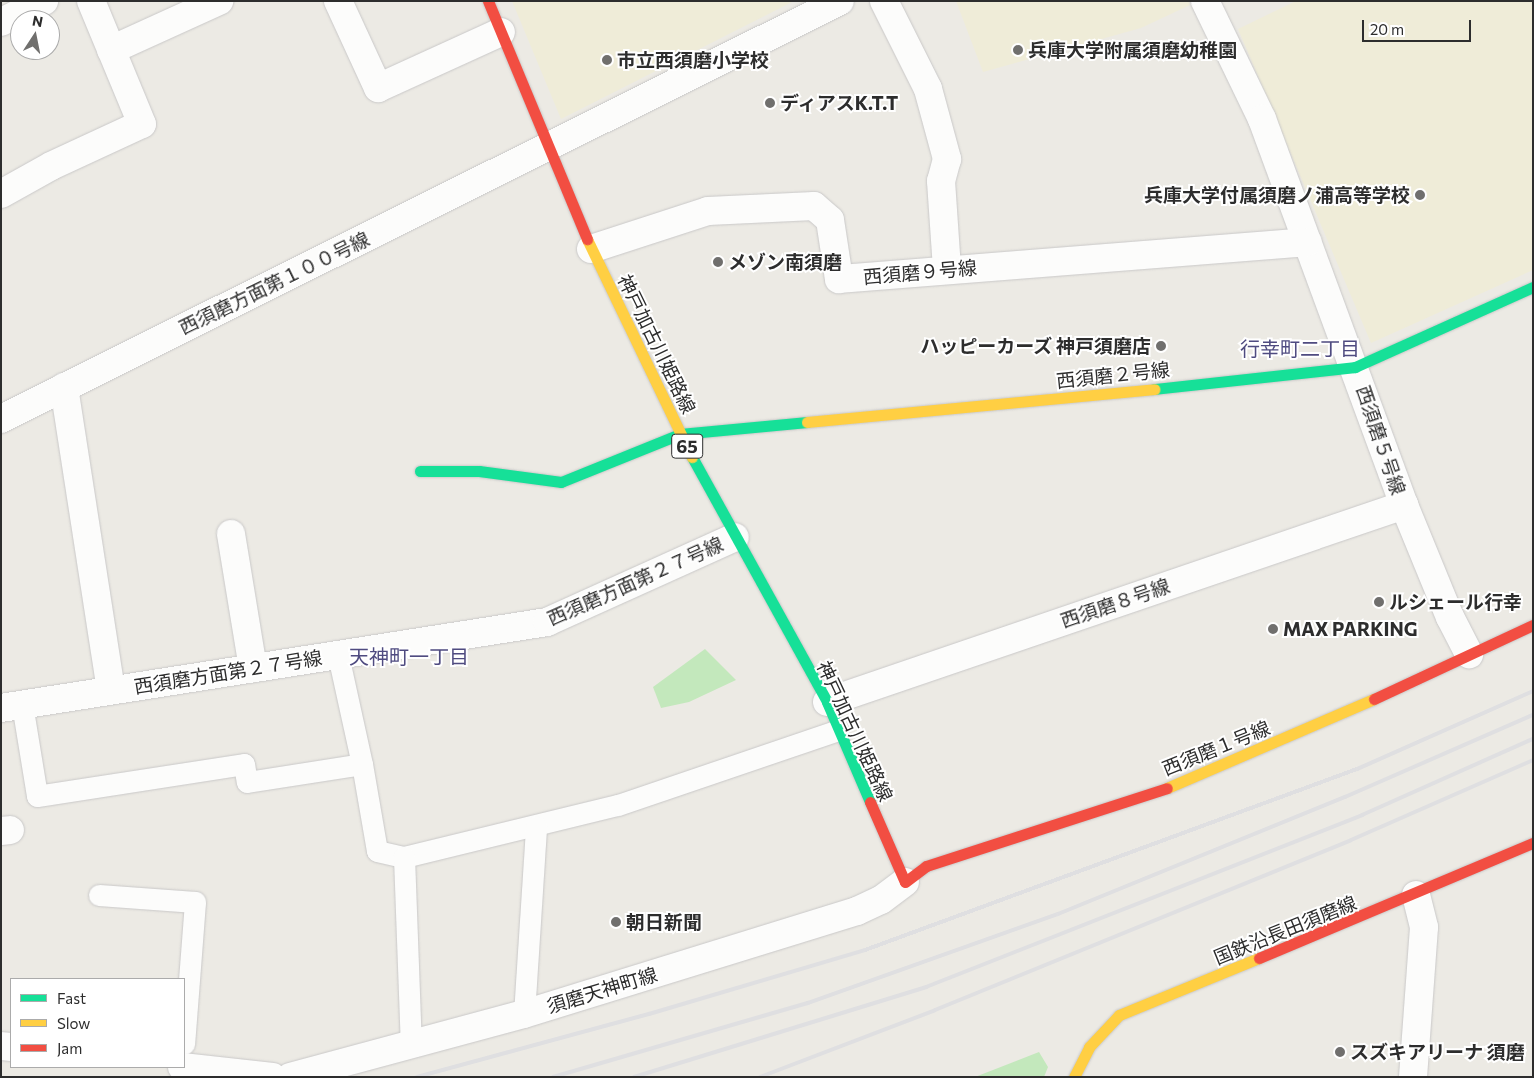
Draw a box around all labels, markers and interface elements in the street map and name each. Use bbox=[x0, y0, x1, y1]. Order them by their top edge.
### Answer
north arrow bbox=[10, 10, 60, 60]
scale bar bbox=[1364, 10, 1473, 42]
text: N bbox=[31, 11, 45, 30]
text: 20 m bbox=[1370, 20, 1404, 38]
place label: 兵庫大学附属須磨幼稚園 bbox=[1028, 39, 1237, 61]
marker: 兵庫大学附属須磨幼稚園 bbox=[1012, 44, 1024, 56]
place label: 市立西須磨小学校 bbox=[617, 49, 769, 71]
marker: 市立西須磨小学校 bbox=[601, 54, 613, 66]
place label: ディアスK.T.T bbox=[780, 92, 900, 114]
marker: ディアスK.T.T bbox=[764, 97, 776, 109]
place label: 兵庫大学付属須磨ノ浦高等学校 bbox=[1144, 184, 1410, 206]
marker: 兵庫大学付属須磨ノ浦高等学校 bbox=[1414, 189, 1426, 201]
street label: 西須磨方面第１００号線 bbox=[175, 227, 373, 339]
place label: メゾン南須磨 bbox=[728, 251, 842, 273]
marker: メゾン南須磨 bbox=[712, 256, 724, 268]
street label: 西須磨９号線 bbox=[862, 256, 978, 288]
street label: 神戸加古川姫路線 bbox=[613, 271, 701, 417]
place label: ハッピーカーズ 神戸須磨店 bbox=[919, 335, 1151, 357]
district label: 行幸町二丁目 bbox=[1240, 336, 1360, 360]
marker: ハッピーカーズ 神戸須磨店 bbox=[1155, 340, 1167, 352]
street label: 西須磨２号線 bbox=[1055, 358, 1171, 392]
street label: 西須磨５号線 bbox=[1352, 382, 1410, 498]
road number: 65 bbox=[671, 431, 703, 462]
street label: 西須磨方面第２７号線 bbox=[544, 532, 726, 630]
street label: 西須磨８号線 bbox=[1057, 574, 1173, 632]
place label: ルシェール行幸 bbox=[1389, 591, 1522, 613]
marker: ルシェール行幸 bbox=[1373, 596, 1385, 608]
place label: MAX PARKING bbox=[1283, 618, 1417, 640]
marker: MAX PARKING bbox=[1267, 623, 1279, 635]
district label: 天神町一丁目 bbox=[349, 644, 469, 668]
street label: 西須磨方面第２７号線 bbox=[132, 646, 324, 698]
street label: 神戸加古川姫路線 bbox=[813, 657, 897, 805]
street label: 西須磨１号線 bbox=[1159, 716, 1273, 780]
street label: 国鉄沿長田須磨線 bbox=[1210, 891, 1360, 969]
place label: 朝日新聞 bbox=[626, 911, 702, 933]
marker: 朝日新聞 bbox=[610, 916, 622, 928]
street label: 須磨天神町線 bbox=[544, 962, 660, 1018]
legend bbox=[10, 978, 185, 1068]
text: Fast bbox=[57, 989, 86, 1007]
text: Slow bbox=[57, 1014, 90, 1032]
text: Jam bbox=[57, 1039, 82, 1057]
place label: スズキアリーナ 須磨 bbox=[1350, 1041, 1525, 1063]
marker: スズキアリーナ 須磨 bbox=[1334, 1046, 1346, 1058]

